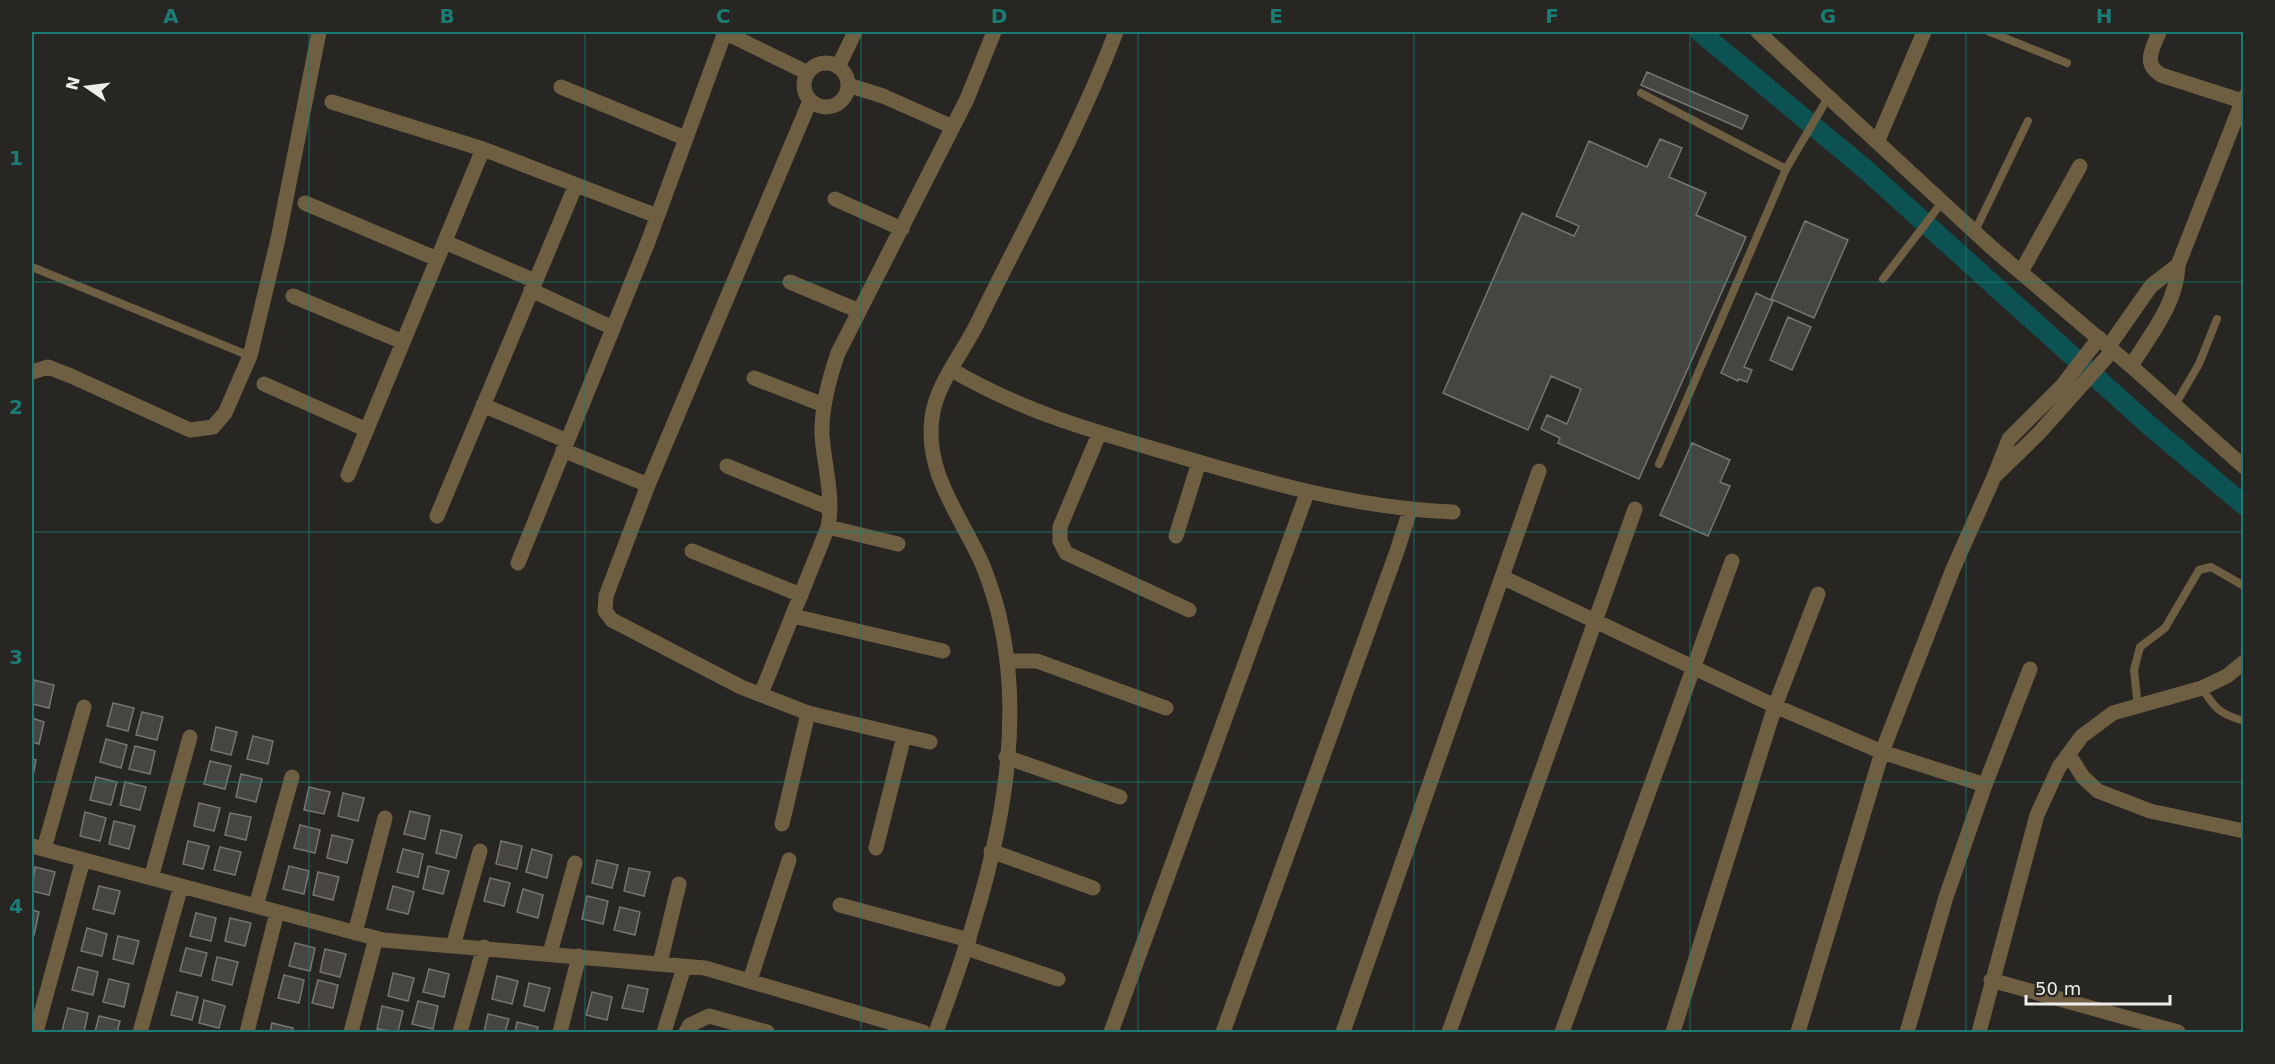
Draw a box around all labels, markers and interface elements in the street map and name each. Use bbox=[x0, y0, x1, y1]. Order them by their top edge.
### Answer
text: A bbox=[163, 4, 179, 28]
text: B bbox=[439, 4, 455, 28]
text: C bbox=[716, 4, 730, 28]
text: D bbox=[991, 4, 1007, 28]
text: E bbox=[1269, 4, 1283, 28]
text: F bbox=[1545, 4, 1559, 28]
text: G bbox=[1820, 4, 1836, 28]
text: H bbox=[2096, 4, 2112, 28]
north arrow bbox=[57, 57, 117, 117]
text: N bbox=[62, 75, 84, 92]
text: 1 bbox=[9, 146, 23, 170]
text: 2 bbox=[9, 395, 23, 419]
text: 3 bbox=[9, 645, 23, 669]
text: 4 bbox=[9, 894, 23, 918]
scale bar bbox=[2026, 968, 2170, 1006]
text: 50 m bbox=[2035, 978, 2081, 999]

